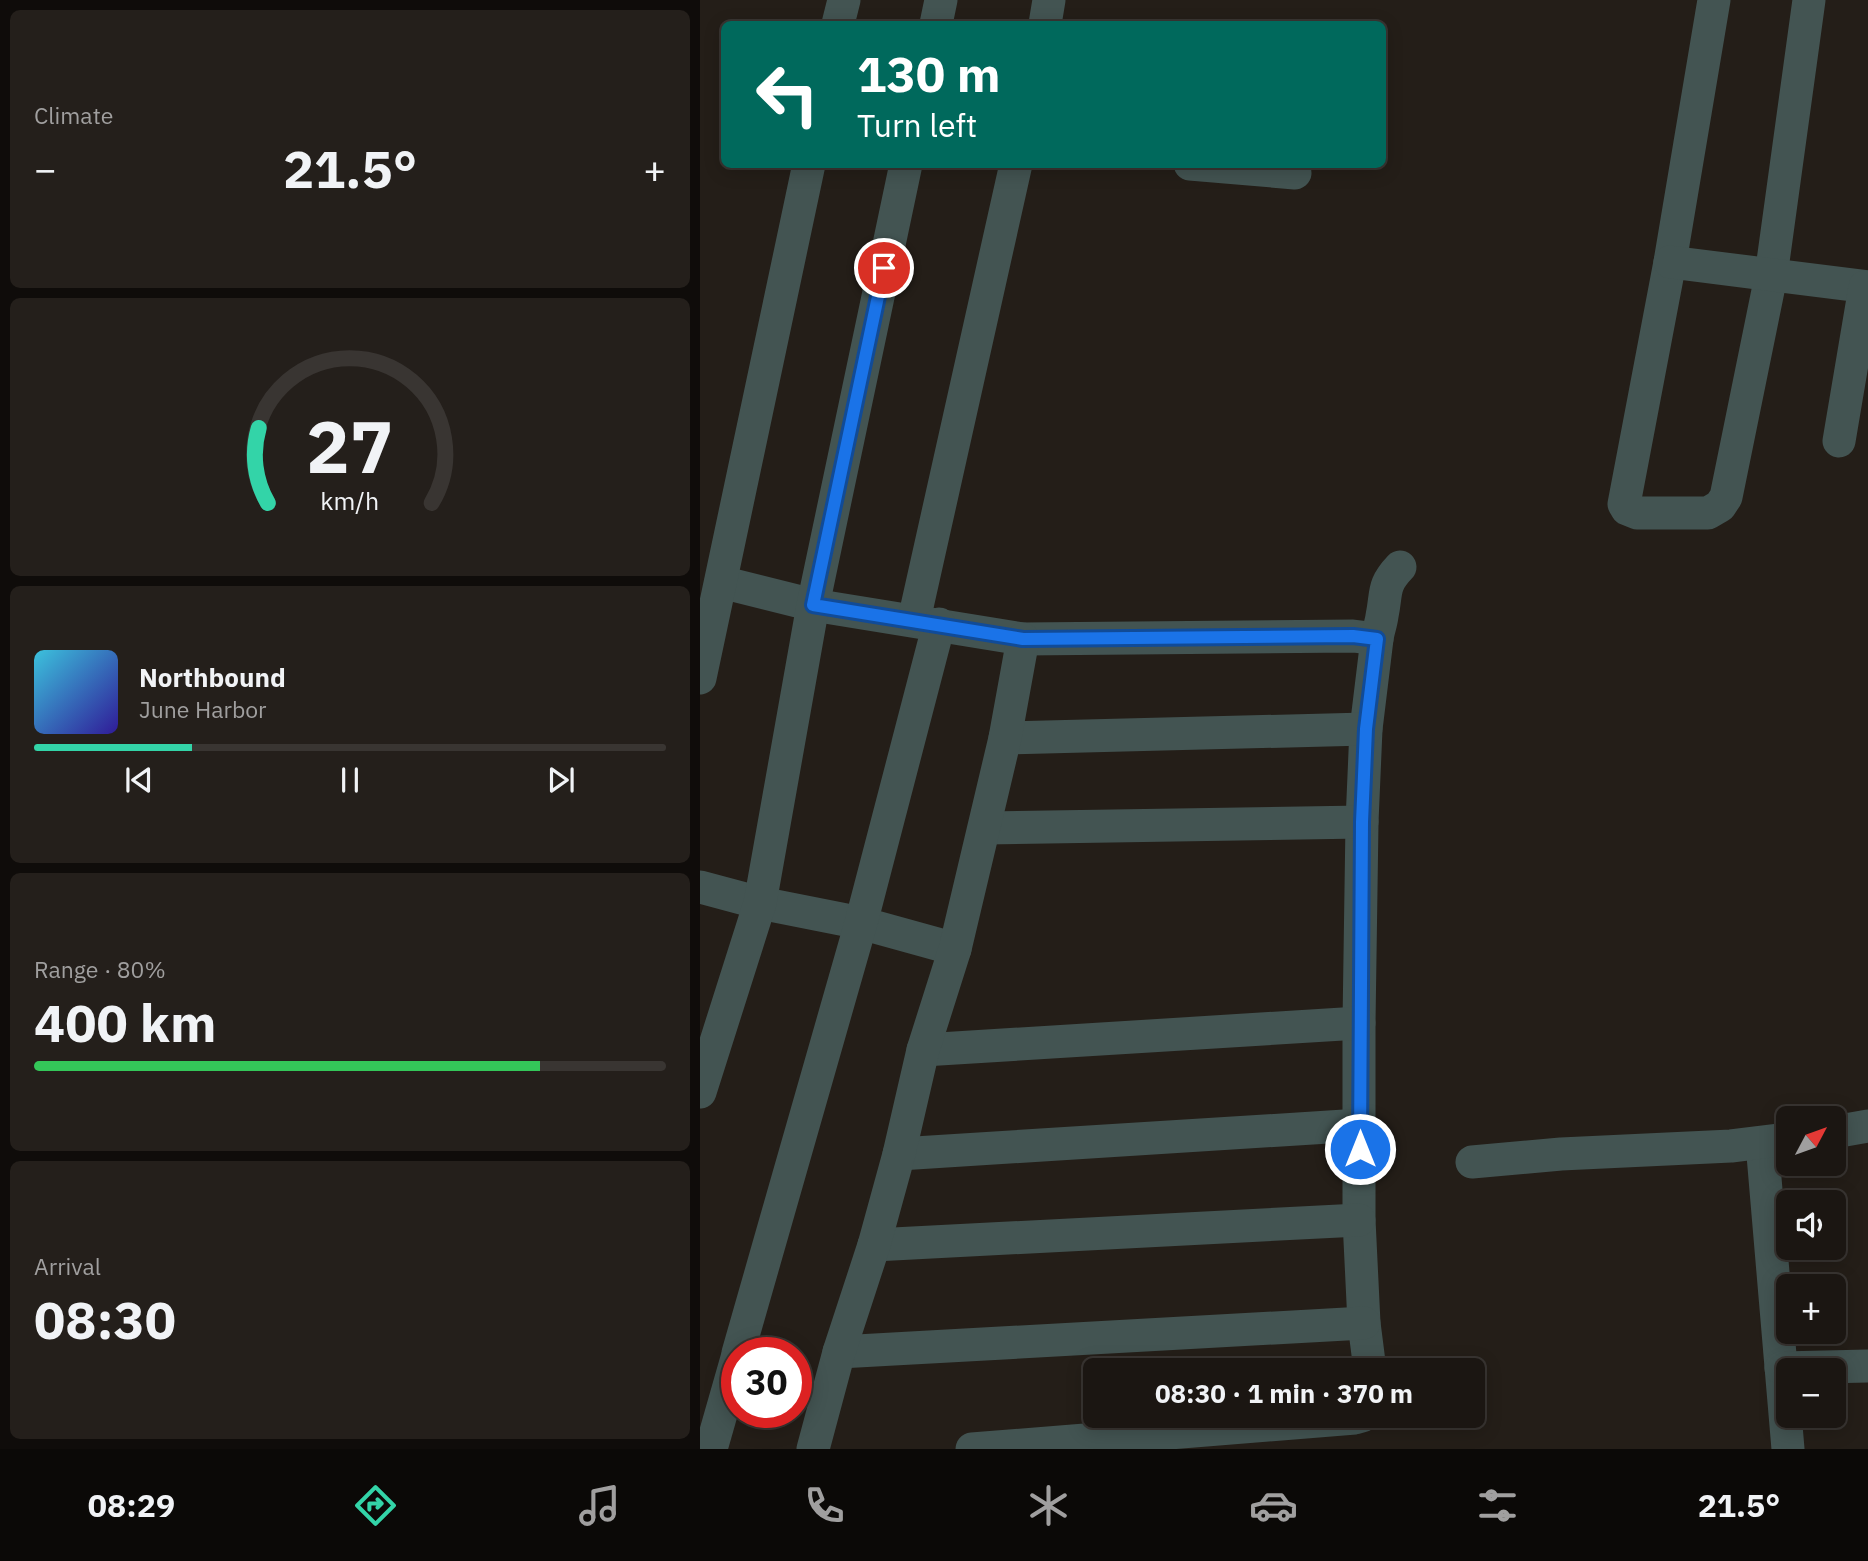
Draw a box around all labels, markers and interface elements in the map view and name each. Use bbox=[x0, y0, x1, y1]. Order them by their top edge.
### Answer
text: 130 m bbox=[857, 42, 1001, 105]
icon: left bbox=[742, 49, 833, 140]
text: Climate bbox=[34, 100, 113, 130]
text: Turn left bbox=[857, 104, 977, 146]
text: 21.5° bbox=[283, 135, 417, 202]
text: − bbox=[34, 144, 57, 193]
text: + bbox=[643, 144, 666, 193]
pin bbox=[854, 238, 914, 298]
icon: arrive bbox=[865, 249, 903, 287]
text: 27 bbox=[306, 398, 394, 493]
text: km/h bbox=[321, 483, 379, 516]
text: Northbound bbox=[139, 660, 286, 694]
text: June Harbor bbox=[139, 694, 267, 724]
icon: previous bbox=[120, 761, 158, 799]
icon: pause bbox=[331, 761, 369, 799]
icon: next bbox=[542, 761, 580, 799]
text: Range · 80% bbox=[34, 954, 166, 984]
text: 400 km bbox=[34, 989, 216, 1056]
north arrow bbox=[1776, 1106, 1846, 1176]
map controls bbox=[1776, 1106, 1846, 1428]
position arrow bbox=[1323, 1112, 1397, 1186]
button: sound bbox=[1776, 1190, 1846, 1260]
text: Arrival bbox=[34, 1251, 101, 1281]
button: + bbox=[1776, 1274, 1846, 1344]
text: 08:30 bbox=[34, 1286, 176, 1353]
speed limit sign: 30 bbox=[721, 1337, 812, 1428]
button: − bbox=[1776, 1358, 1846, 1428]
text: 08:30 · 1 min · 370 m bbox=[1155, 1376, 1413, 1410]
icon: directions bbox=[351, 1481, 400, 1530]
icon: music bbox=[575, 1481, 624, 1530]
icon: phone bbox=[800, 1481, 849, 1530]
icon: climate bbox=[1024, 1481, 1073, 1530]
icon: car bbox=[1249, 1481, 1298, 1530]
icon: filters bbox=[1473, 1481, 1522, 1530]
text: 08:29 bbox=[88, 1484, 175, 1526]
text: 21.5° bbox=[1698, 1484, 1780, 1526]

